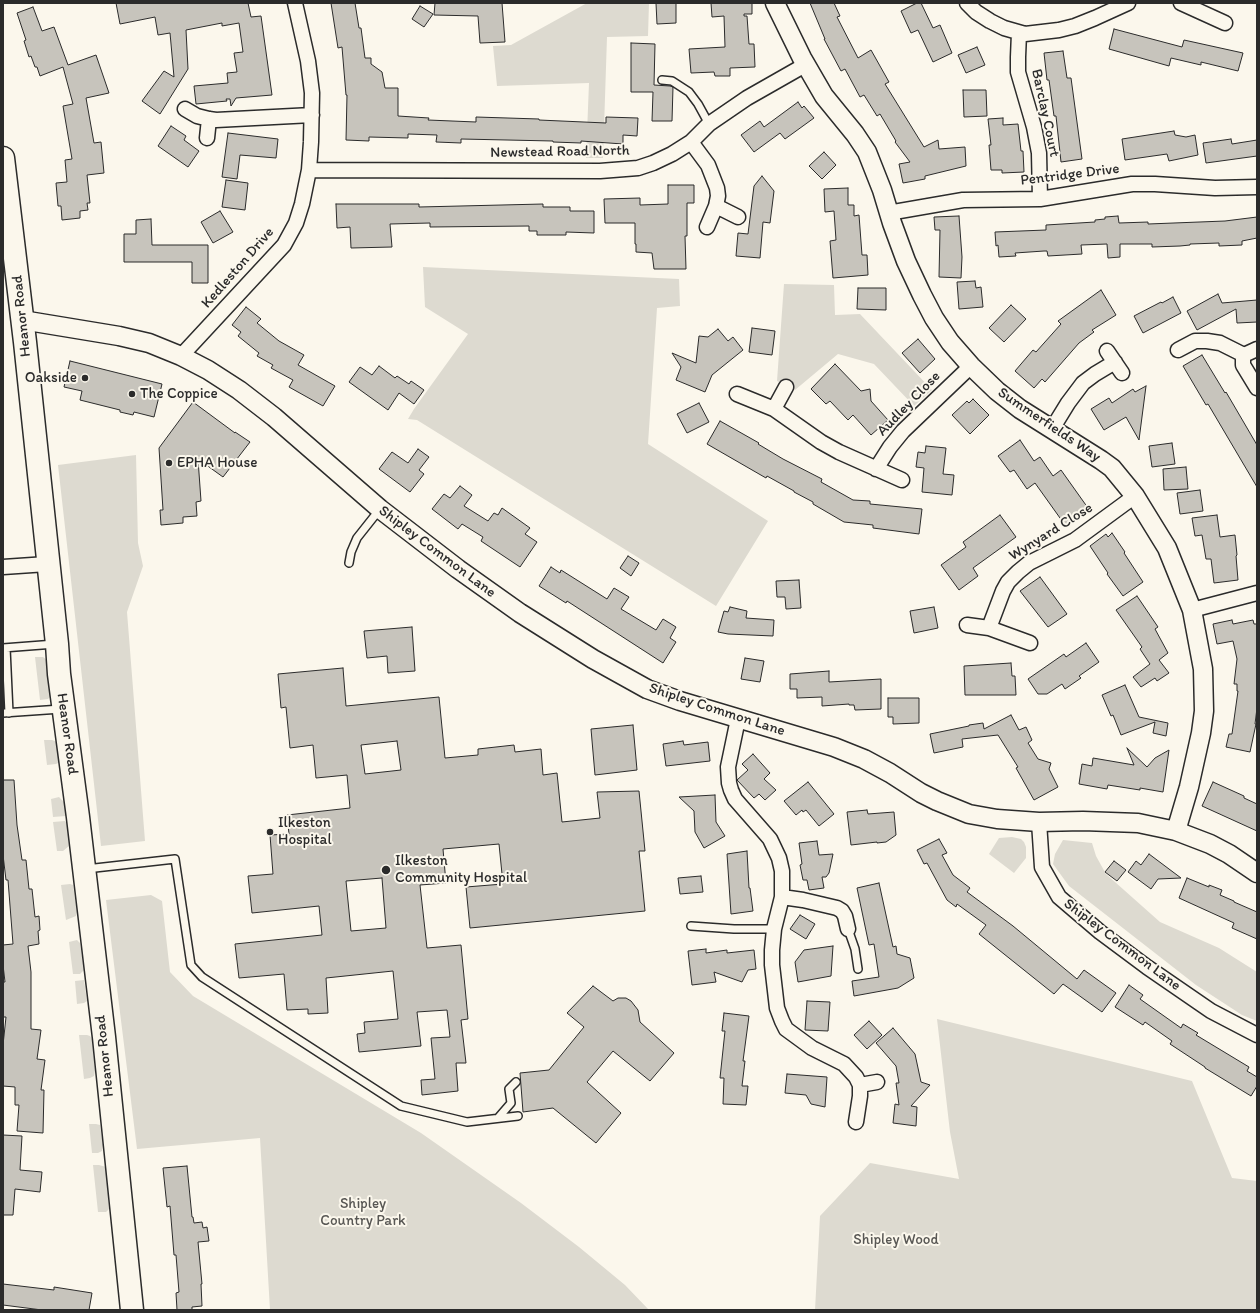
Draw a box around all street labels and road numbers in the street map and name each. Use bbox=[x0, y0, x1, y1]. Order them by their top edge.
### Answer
street label: Barclay Court bbox=[1027, 67, 1063, 159]
street label: Newstead Road North bbox=[490, 142, 630, 162]
street label: Pentridge Drive bbox=[1020, 160, 1120, 190]
street label: Kedleston Drive bbox=[198, 224, 278, 312]
street label: Heanor Road bbox=[9, 274, 35, 358]
street label: Audley Close bbox=[874, 368, 944, 440]
street label: Summerfields Way bbox=[994, 384, 1104, 466]
street label: Wynyard Close bbox=[1006, 499, 1096, 565]
street label: Shipley Common Lane bbox=[375, 502, 499, 602]
street label: Shipley Common Lane bbox=[647, 679, 787, 741]
street label: Heanor Road bbox=[52, 692, 82, 776]
street label: Shipley Common Lane bbox=[1060, 895, 1184, 995]
street label: Heanor Road bbox=[92, 1014, 118, 1098]

